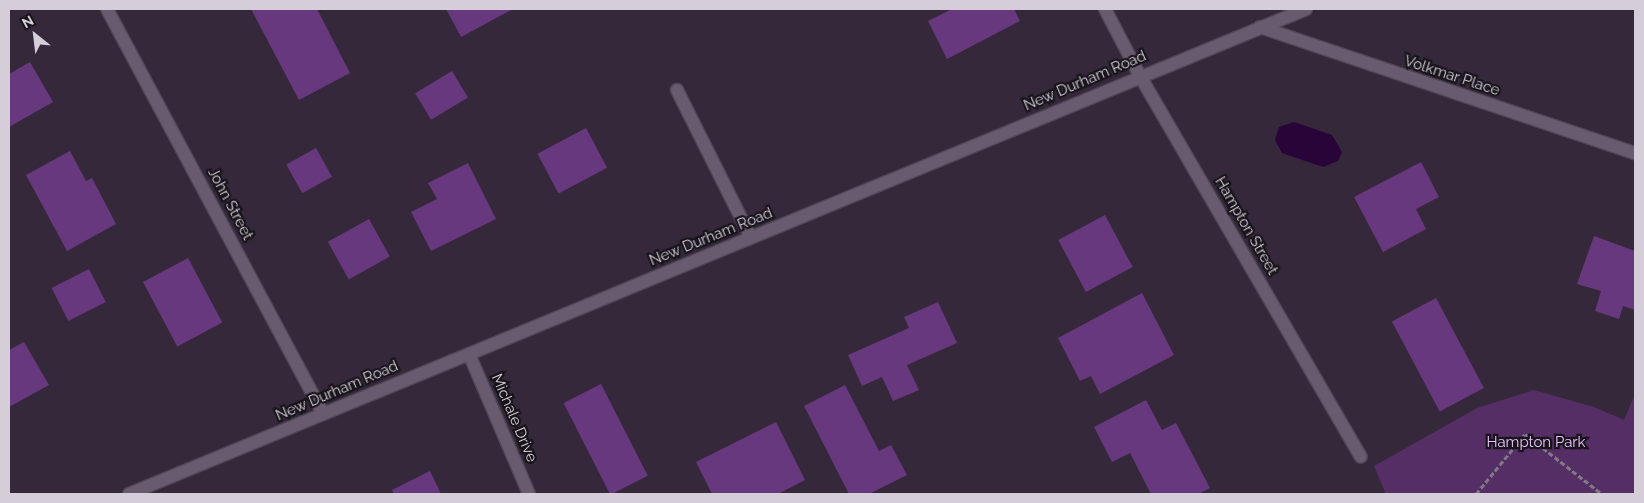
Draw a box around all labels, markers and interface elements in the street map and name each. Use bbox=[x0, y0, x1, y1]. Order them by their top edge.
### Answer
north arrow bbox=[10, 10, 60, 60]
text: N bbox=[19, 12, 36, 31]
street label: New Durham Road bbox=[1021, 47, 1149, 115]
street label: Volkmar Place bbox=[1402, 52, 1502, 100]
street label: John Street bbox=[204, 165, 256, 243]
street label: Hampton Street bbox=[1211, 174, 1281, 278]
street label: New Durham Road bbox=[647, 204, 775, 270]
street label: New Durham Road bbox=[273, 357, 401, 425]
street label: Michale Drive bbox=[487, 371, 541, 465]
park label: Hampton Park bbox=[1486, 434, 1586, 452]

